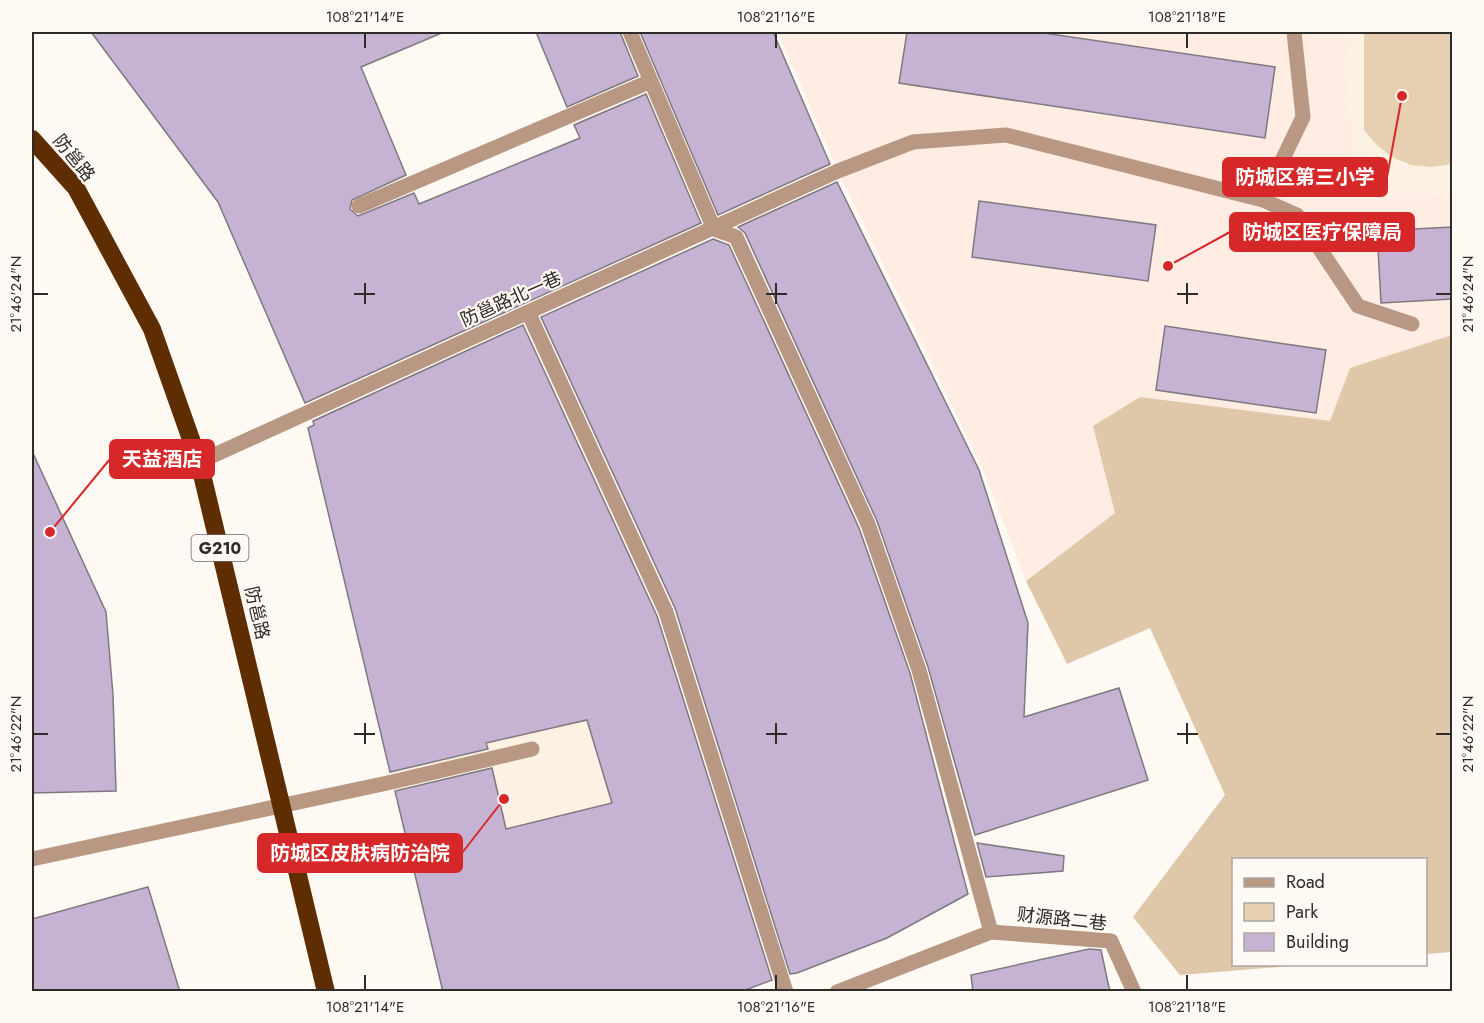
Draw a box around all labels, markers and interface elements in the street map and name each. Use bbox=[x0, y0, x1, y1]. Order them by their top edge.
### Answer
text: 108°21'14"E bbox=[326, 6, 404, 28]
text: 108°21'16"E bbox=[737, 6, 815, 28]
text: 108°21'18"E bbox=[1148, 6, 1226, 28]
street label: 防邕路 bbox=[47, 129, 101, 187]
callout: 防城区第三小学 bbox=[1223, 158, 1387, 196]
text: 防城区第三小学 bbox=[1235, 163, 1375, 192]
callout: 防城区医疗保障局 bbox=[1230, 213, 1414, 251]
text: 防城区医疗保障局 bbox=[1242, 218, 1402, 247]
text: 21°46'24"N bbox=[5, 256, 27, 333]
text: 21°46'24"N bbox=[1457, 256, 1479, 333]
street label: 防邕路北一巷 bbox=[456, 265, 566, 333]
callout: 天益酒店 bbox=[110, 440, 214, 478]
text: 天益酒店 bbox=[122, 445, 202, 474]
road number: G210 bbox=[192, 535, 248, 561]
street label: 防邕路 bbox=[238, 584, 276, 642]
text: 21°46'22"N bbox=[5, 696, 27, 772]
text: 21°46'22"N bbox=[1457, 696, 1479, 772]
callout: 防城区皮肤病防治院 bbox=[258, 834, 462, 872]
text: 防城区皮肤病防治院 bbox=[270, 839, 450, 868]
legend bbox=[1232, 858, 1427, 966]
text: Road bbox=[1286, 869, 1325, 895]
text: Park bbox=[1286, 899, 1318, 925]
street label: 财源路二巷 bbox=[1016, 901, 1108, 937]
text: Building bbox=[1286, 929, 1349, 955]
text: 108°21'14"E bbox=[326, 996, 404, 1018]
text: 108°21'16"E bbox=[737, 996, 815, 1018]
text: 108°21'18"E bbox=[1148, 996, 1226, 1018]

